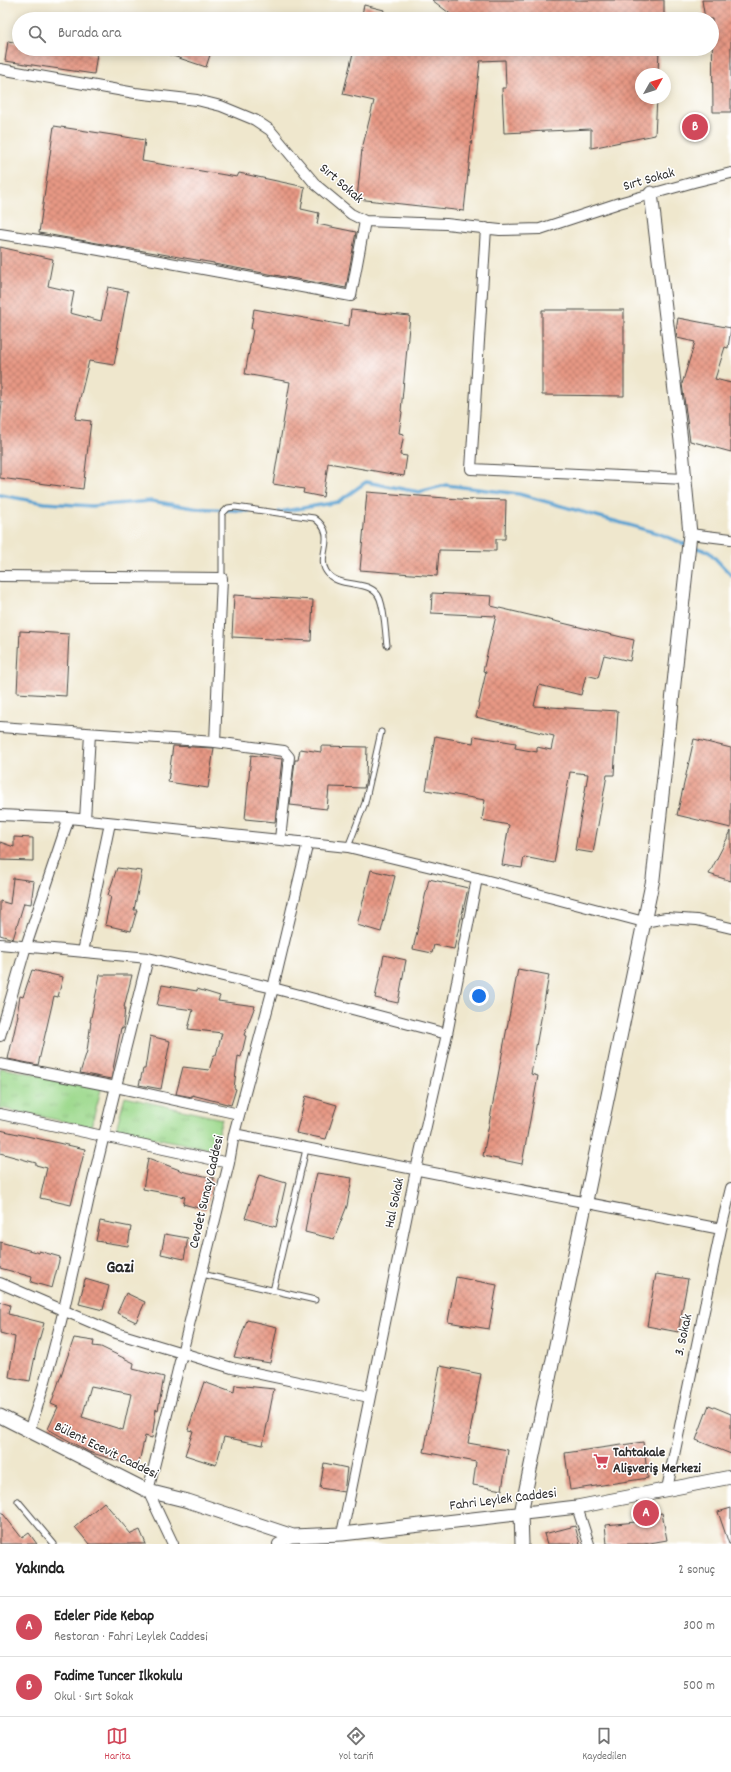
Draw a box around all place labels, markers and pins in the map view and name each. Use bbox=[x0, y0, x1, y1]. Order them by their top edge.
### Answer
pin: B bbox=[682, 112, 708, 142]
place label: Tahtakale Alişveriş Merkezi bbox=[613, 1443, 701, 1479]
supermarket icon: Tahtakale Alişveriş Merkezi bbox=[592, 1452, 610, 1470]
pin: A bbox=[633, 1498, 659, 1528]

